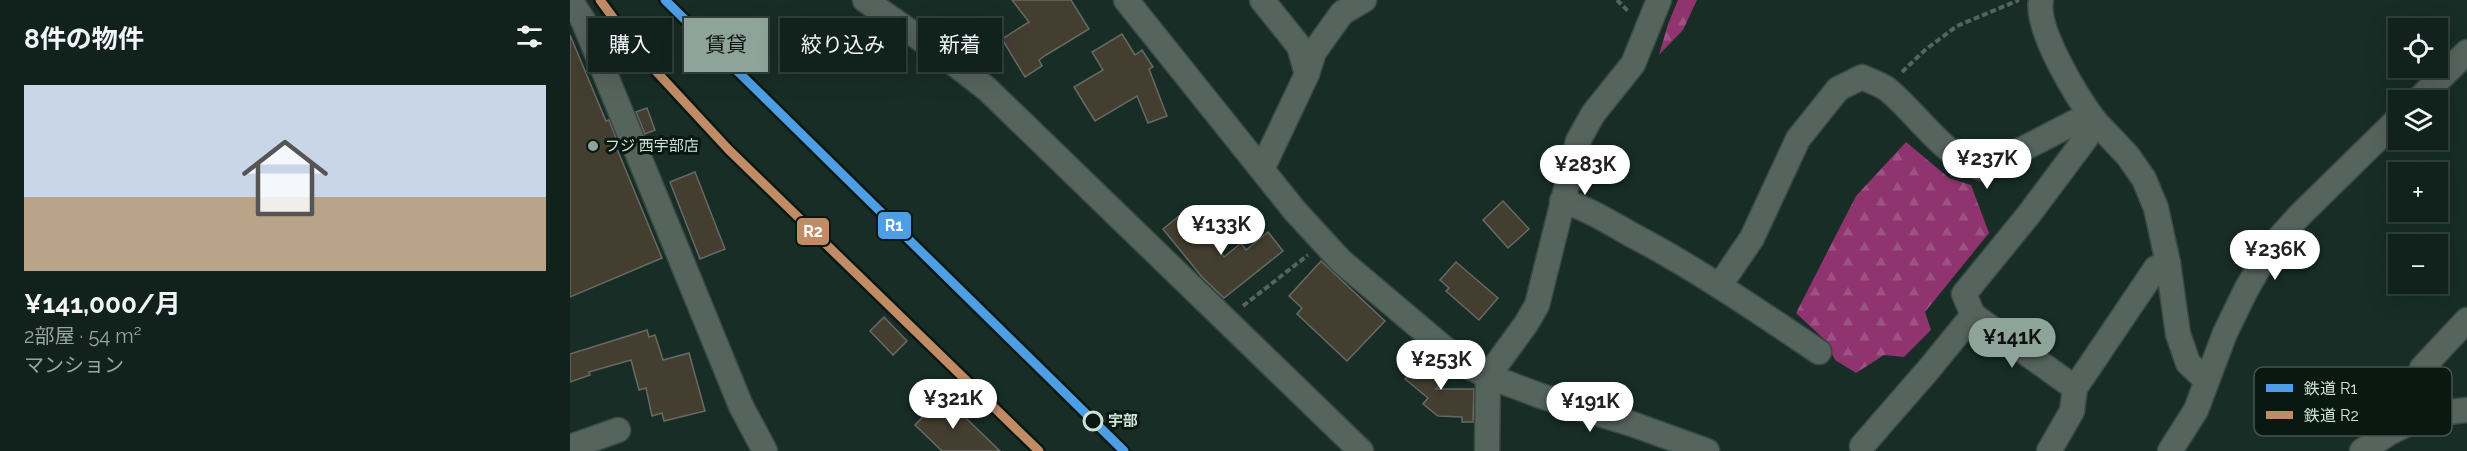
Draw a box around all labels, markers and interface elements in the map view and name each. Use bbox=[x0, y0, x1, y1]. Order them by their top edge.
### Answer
chip: 購入 bbox=[588, 18, 672, 72]
chip: 賃貸 bbox=[684, 18, 768, 72]
chip: 絞り込み bbox=[780, 18, 906, 72]
chip: 新着 bbox=[918, 18, 1002, 72]
map controls bbox=[2388, 18, 2448, 294]
button: locate bbox=[2388, 18, 2448, 78]
icon: filters bbox=[513, 20, 546, 53]
text: 8件の物件 bbox=[24, 24, 144, 54]
button: layers bbox=[2388, 90, 2448, 150]
icon: home bbox=[231, 124, 339, 232]
place label: フジ 西宇部店 bbox=[605, 137, 699, 155]
marker: フジ 西宇部店 bbox=[586, 139, 600, 153]
pin: ¥237K bbox=[1945, 139, 2029, 190]
pin: ¥283K bbox=[1543, 145, 1627, 196]
text: ¥237K bbox=[1956, 146, 2018, 170]
text: ¥283K bbox=[1554, 152, 1616, 176]
button: + bbox=[2388, 162, 2448, 222]
pin: ¥133K bbox=[1179, 205, 1263, 256]
line badge: R1 bbox=[877, 211, 912, 240]
text: ¥133K bbox=[1191, 212, 1251, 236]
text: R1 bbox=[885, 216, 903, 235]
line badge: R2 bbox=[796, 217, 830, 246]
text: R2 bbox=[803, 222, 823, 241]
pin: ¥236K bbox=[2233, 230, 2317, 281]
button: − bbox=[2388, 234, 2448, 294]
text: ¥236K bbox=[2244, 237, 2306, 261]
text: ¥141,000/月 bbox=[24, 289, 181, 319]
pin: ¥141K bbox=[1970, 318, 2054, 369]
text: 2部屋 · 54 m² bbox=[24, 324, 141, 348]
text: ¥141K bbox=[1983, 325, 2041, 349]
pin: ¥253K bbox=[1399, 340, 1483, 391]
text: ¥253K bbox=[1410, 347, 1472, 371]
text: マンション bbox=[24, 353, 124, 377]
legend bbox=[2254, 367, 2452, 436]
pin: ¥321K bbox=[911, 379, 995, 430]
text: 鉄道 R1 bbox=[2304, 379, 2358, 398]
pin: ¥191K bbox=[1548, 382, 1632, 433]
text: ¥321K bbox=[923, 386, 983, 410]
text: ¥191K bbox=[1560, 389, 1620, 413]
text: 鉄道 R2 bbox=[2304, 406, 2359, 425]
marker: 宇部 bbox=[1083, 411, 1103, 431]
place label: 宇部 bbox=[1108, 412, 1138, 430]

